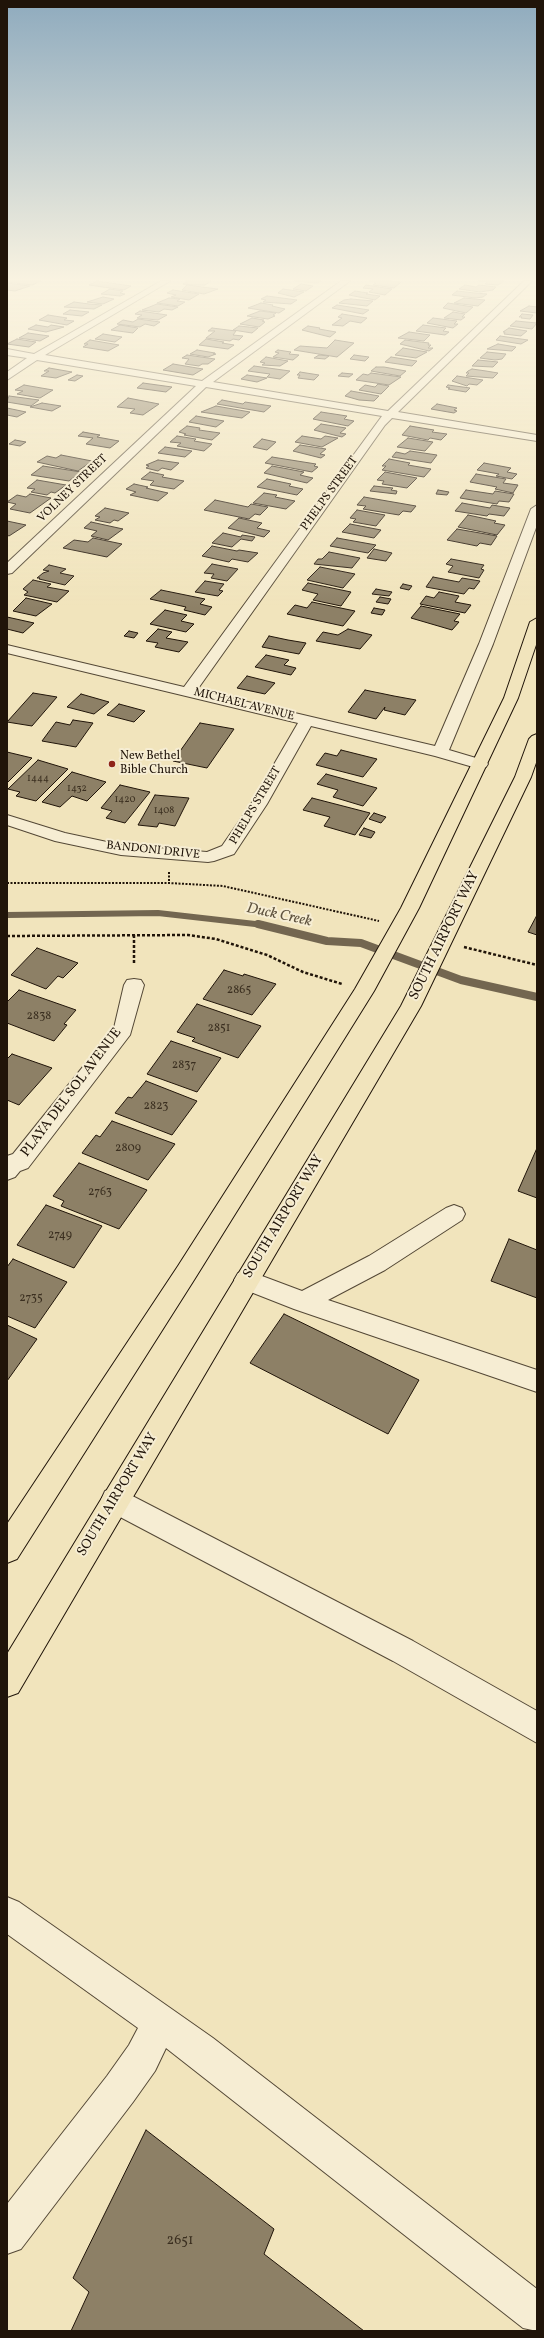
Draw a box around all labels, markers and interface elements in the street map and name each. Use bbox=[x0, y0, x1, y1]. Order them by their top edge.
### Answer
street label: VOLNEY STREET bbox=[35, 452, 111, 526]
street label: PHELPS STREET bbox=[298, 454, 362, 534]
street label: MICHAEL AVENUE bbox=[192, 686, 296, 724]
place label: New Bethel Bible Church bbox=[120, 750, 188, 778]
marker: New Bethel Bible Church bbox=[107, 759, 117, 769]
street label: PHELPS STREET bbox=[227, 764, 285, 848]
house number: 1444 bbox=[27, 773, 49, 785]
house number: 1432 bbox=[67, 783, 87, 795]
house number: 1420 bbox=[114, 794, 136, 806]
house number: 1408 bbox=[154, 805, 174, 817]
street label: BANDONI DRIVE bbox=[105, 839, 201, 863]
street label: SOUTH AIRPORT WAY bbox=[407, 869, 483, 1003]
water label: Duck Creek bbox=[245, 900, 313, 932]
house number: 2865 bbox=[227, 984, 251, 998]
house number: 2838 bbox=[27, 1010, 51, 1024]
house number: 2851 bbox=[208, 1022, 230, 1036]
street label: PLAYA DEL SOL AVENUE bbox=[18, 1025, 126, 1161]
house number: 2837 bbox=[172, 1059, 196, 1073]
house number: 2823 bbox=[144, 1100, 168, 1114]
house number: 2809 bbox=[115, 1142, 141, 1156]
street label: SOUTH AIRPORT WAY bbox=[240, 1152, 328, 1282]
house number: 2763 bbox=[88, 1186, 112, 1200]
house number: 2749 bbox=[48, 1229, 72, 1243]
house number: 2735 bbox=[19, 1292, 43, 1306]
street label: SOUTH AIRPORT WAY bbox=[74, 1430, 162, 1560]
house number: 2651 bbox=[167, 2233, 193, 2249]

